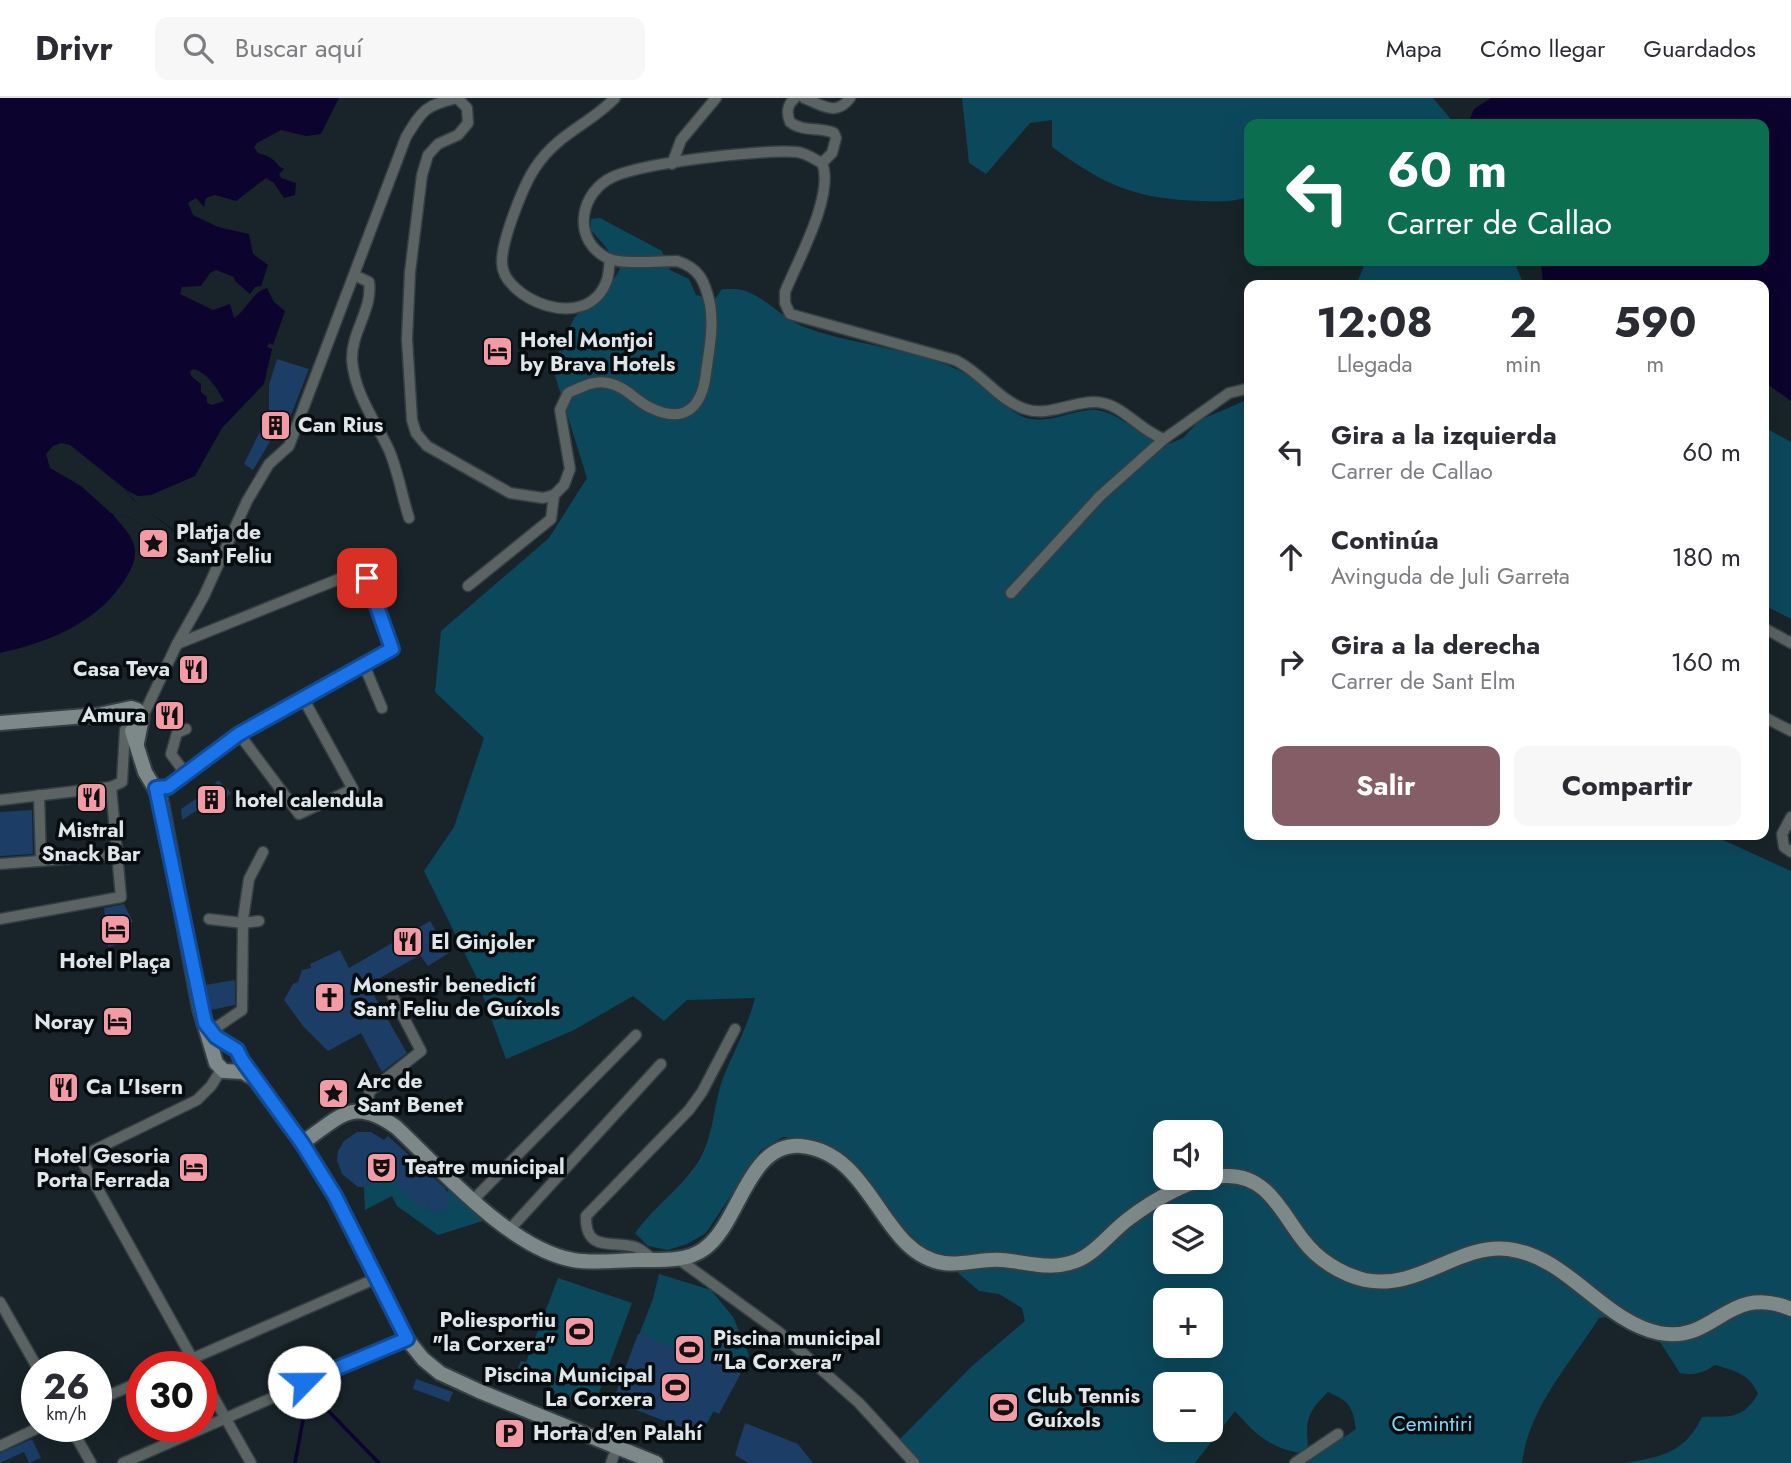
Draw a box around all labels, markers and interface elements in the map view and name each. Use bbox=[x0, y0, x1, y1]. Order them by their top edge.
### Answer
search box bbox=[155, 17, 645, 80]
text: Drivr bbox=[35, 25, 113, 72]
icon: search bbox=[179, 29, 217, 67]
text: Buscar aquí bbox=[235, 29, 363, 67]
text: Mapa bbox=[1386, 31, 1442, 66]
text: Cómo llegar bbox=[1480, 31, 1605, 66]
text: Guardados bbox=[1643, 31, 1756, 66]
text: 60 m bbox=[1387, 135, 1507, 205]
icon: left bbox=[1272, 147, 1363, 238]
text: Carrer de Callao bbox=[1387, 200, 1612, 246]
text: 12:08 bbox=[1316, 292, 1433, 353]
text: 2 bbox=[1510, 292, 1537, 353]
text: 590 bbox=[1614, 292, 1697, 353]
place label: Hotel Montjoi by Brava Hotels bbox=[520, 325, 676, 379]
hotel icon: Hotel Montjoi by Brava Hotels bbox=[480, 335, 514, 369]
text: Llegada bbox=[1337, 347, 1413, 381]
text: min bbox=[1505, 347, 1541, 381]
text: m bbox=[1646, 347, 1664, 381]
building icon: Can Rius bbox=[258, 408, 292, 442]
place label: Can Rius bbox=[298, 410, 384, 440]
text: Gira a la izquierda bbox=[1331, 416, 1557, 454]
icon: left bbox=[1272, 433, 1310, 471]
text: 60 m bbox=[1682, 433, 1741, 471]
text: Carrer de Callao bbox=[1331, 454, 1493, 488]
place label: Platja de Sant Feliu bbox=[176, 517, 272, 571]
text: Continúa bbox=[1331, 521, 1439, 559]
place icon: Platja de Sant Feliu bbox=[136, 527, 170, 561]
icon: ahead bbox=[1272, 538, 1310, 576]
text: 180 m bbox=[1671, 538, 1741, 576]
pin bbox=[337, 548, 397, 608]
icon: arrive bbox=[348, 559, 386, 597]
text: Avinguda de Juli Garreta bbox=[1331, 559, 1570, 593]
text: Gira a la derecha bbox=[1331, 626, 1540, 664]
icon: right bbox=[1272, 643, 1310, 681]
text: 160 m bbox=[1671, 643, 1741, 681]
restaurant icon: Casa Teva bbox=[176, 652, 210, 686]
place label: Casa Teva bbox=[73, 654, 170, 684]
text: Carrer de Sant Elm bbox=[1331, 664, 1516, 698]
restaurant icon: Amura bbox=[152, 698, 186, 732]
place label: Amura bbox=[80, 700, 146, 730]
button: Salir bbox=[1272, 746, 1500, 826]
button: Compartir bbox=[1514, 746, 1741, 826]
restaurant icon: Mistral Snack Bar bbox=[74, 781, 108, 815]
building icon: hotel calendula bbox=[195, 783, 229, 817]
place label: hotel calendula bbox=[235, 785, 384, 815]
place label: Mistral Snack Bar bbox=[41, 815, 141, 869]
hotel icon: Hotel Plaça bbox=[98, 912, 132, 946]
restaurant icon: El Ginjoler bbox=[391, 925, 425, 959]
place label: El Ginjoler bbox=[431, 927, 535, 957]
place label: Hotel Plaça bbox=[59, 946, 171, 976]
place label: Monestir benedictí Sant Feliu de Guíxols bbox=[353, 970, 561, 1024]
church icon: Monestir benedictí Sant Feliu de Guíxols bbox=[313, 980, 347, 1014]
hotel icon: Noray bbox=[100, 1005, 134, 1039]
place label: Noray bbox=[34, 1007, 95, 1037]
place label: Arc de Sant Benet bbox=[356, 1066, 464, 1120]
restaurant icon: Ca L'Isern bbox=[46, 1070, 80, 1104]
place label: Ca L'Isern bbox=[86, 1072, 183, 1102]
place icon: Arc de Sant Benet bbox=[317, 1076, 351, 1110]
map controls bbox=[1153, 1120, 1223, 1442]
button: sound bbox=[1153, 1120, 1223, 1190]
place label: Hotel Gesoria Porta Ferrada bbox=[34, 1141, 170, 1195]
theatre icon: Teatre municipal bbox=[365, 1150, 399, 1184]
hotel icon: Hotel Gesoria Porta Ferrada bbox=[176, 1151, 210, 1185]
place label: Teatre municipal bbox=[405, 1152, 565, 1182]
button: layers bbox=[1153, 1204, 1223, 1274]
button: + bbox=[1153, 1288, 1223, 1358]
place label: Poliesportiu "la Corxera" bbox=[432, 1305, 556, 1359]
sports icon: Poliesportiu "la Corxera" bbox=[562, 1315, 596, 1349]
place label: Piscina municipal "La Corxera" bbox=[713, 1323, 881, 1377]
sports icon: Piscina municipal "La Corxera" bbox=[673, 1333, 707, 1367]
position arrow bbox=[267, 1345, 341, 1419]
speed limit sign: 30 bbox=[126, 1351, 217, 1442]
place label: Piscina Municipal La Corxera bbox=[484, 1360, 653, 1414]
text: 26 bbox=[43, 1362, 90, 1412]
sports icon: Piscina Municipal La Corxera bbox=[659, 1370, 693, 1404]
button: − bbox=[1153, 1372, 1223, 1442]
place label: Club Tennis Guíxols bbox=[1027, 1381, 1140, 1435]
sports icon: Club Tennis Guíxols bbox=[987, 1391, 1021, 1425]
text: km/h bbox=[46, 1401, 87, 1427]
park label: Cemintiri bbox=[1391, 1409, 1473, 1439]
parking icon: Horta d'en Palahí bbox=[493, 1416, 527, 1450]
place label: Horta d'en Palahí bbox=[533, 1418, 703, 1448]

